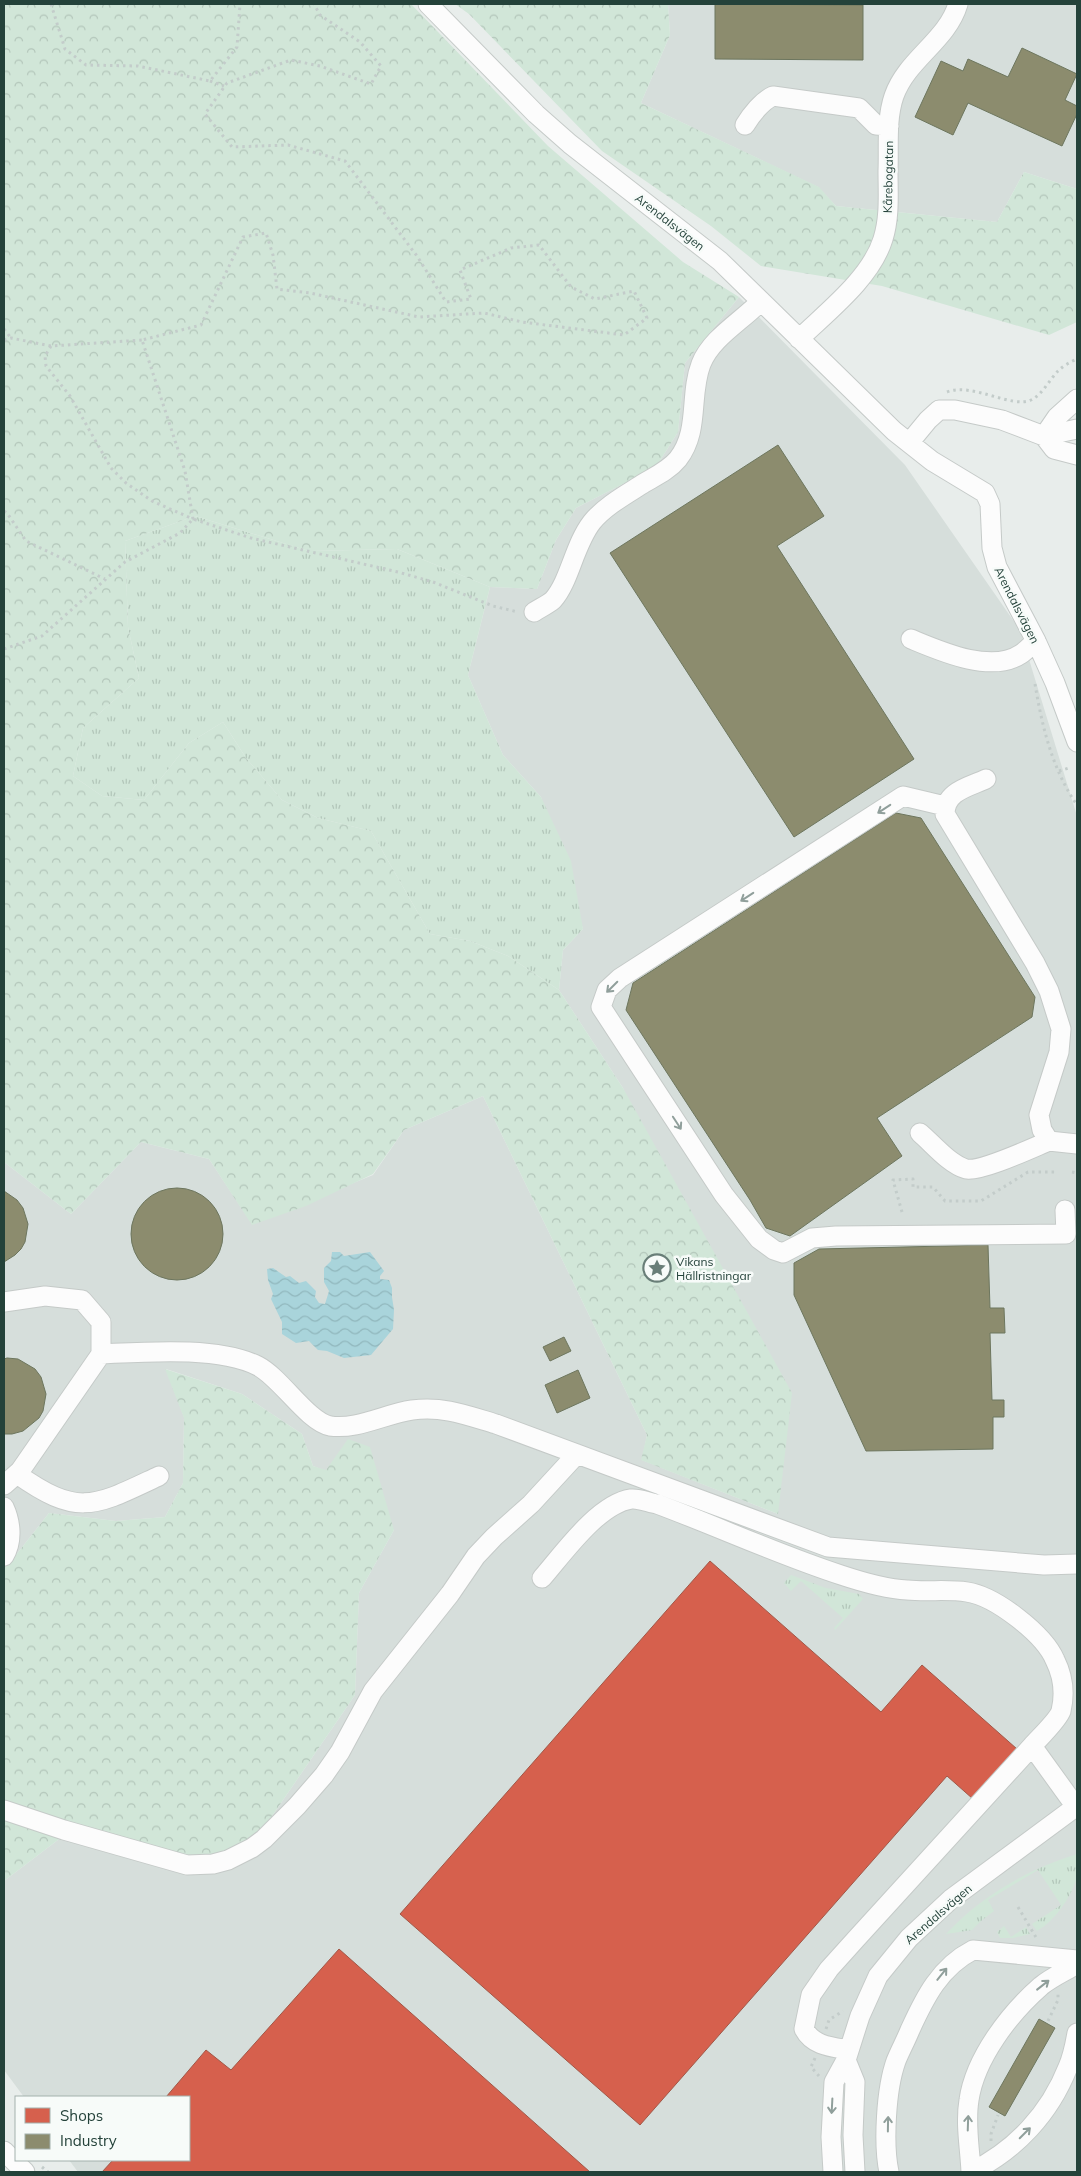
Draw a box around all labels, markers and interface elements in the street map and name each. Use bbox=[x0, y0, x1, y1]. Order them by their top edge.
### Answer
street label: Kårebogatan bbox=[880, 141, 896, 213]
street label: Arendalsvägen bbox=[632, 190, 708, 254]
street label: Arendalsvägen bbox=[991, 564, 1043, 646]
one-way arrow bbox=[877, 804, 891, 814]
one-way arrow bbox=[740, 892, 754, 902]
one-way arrow bbox=[606, 980, 618, 993]
one-way arrow bbox=[672, 1116, 682, 1130]
place icon: Vikans Hällristningar bbox=[642, 1253, 672, 1283]
place label: Vikans Hällristningar bbox=[676, 1254, 752, 1283]
street label: Arendalsvägen bbox=[901, 1881, 975, 1947]
one-way arrow bbox=[937, 1968, 948, 1981]
one-way arrow bbox=[1036, 1980, 1049, 1991]
legend bbox=[15, 2096, 190, 2161]
one-way arrow bbox=[828, 2097, 837, 2113]
text: Shops bbox=[60, 2106, 103, 2125]
one-way arrow bbox=[963, 2115, 972, 2131]
one-way arrow bbox=[883, 2116, 892, 2132]
one-way arrow bbox=[1018, 2128, 1030, 2140]
text: Industry bbox=[60, 2131, 117, 2150]

